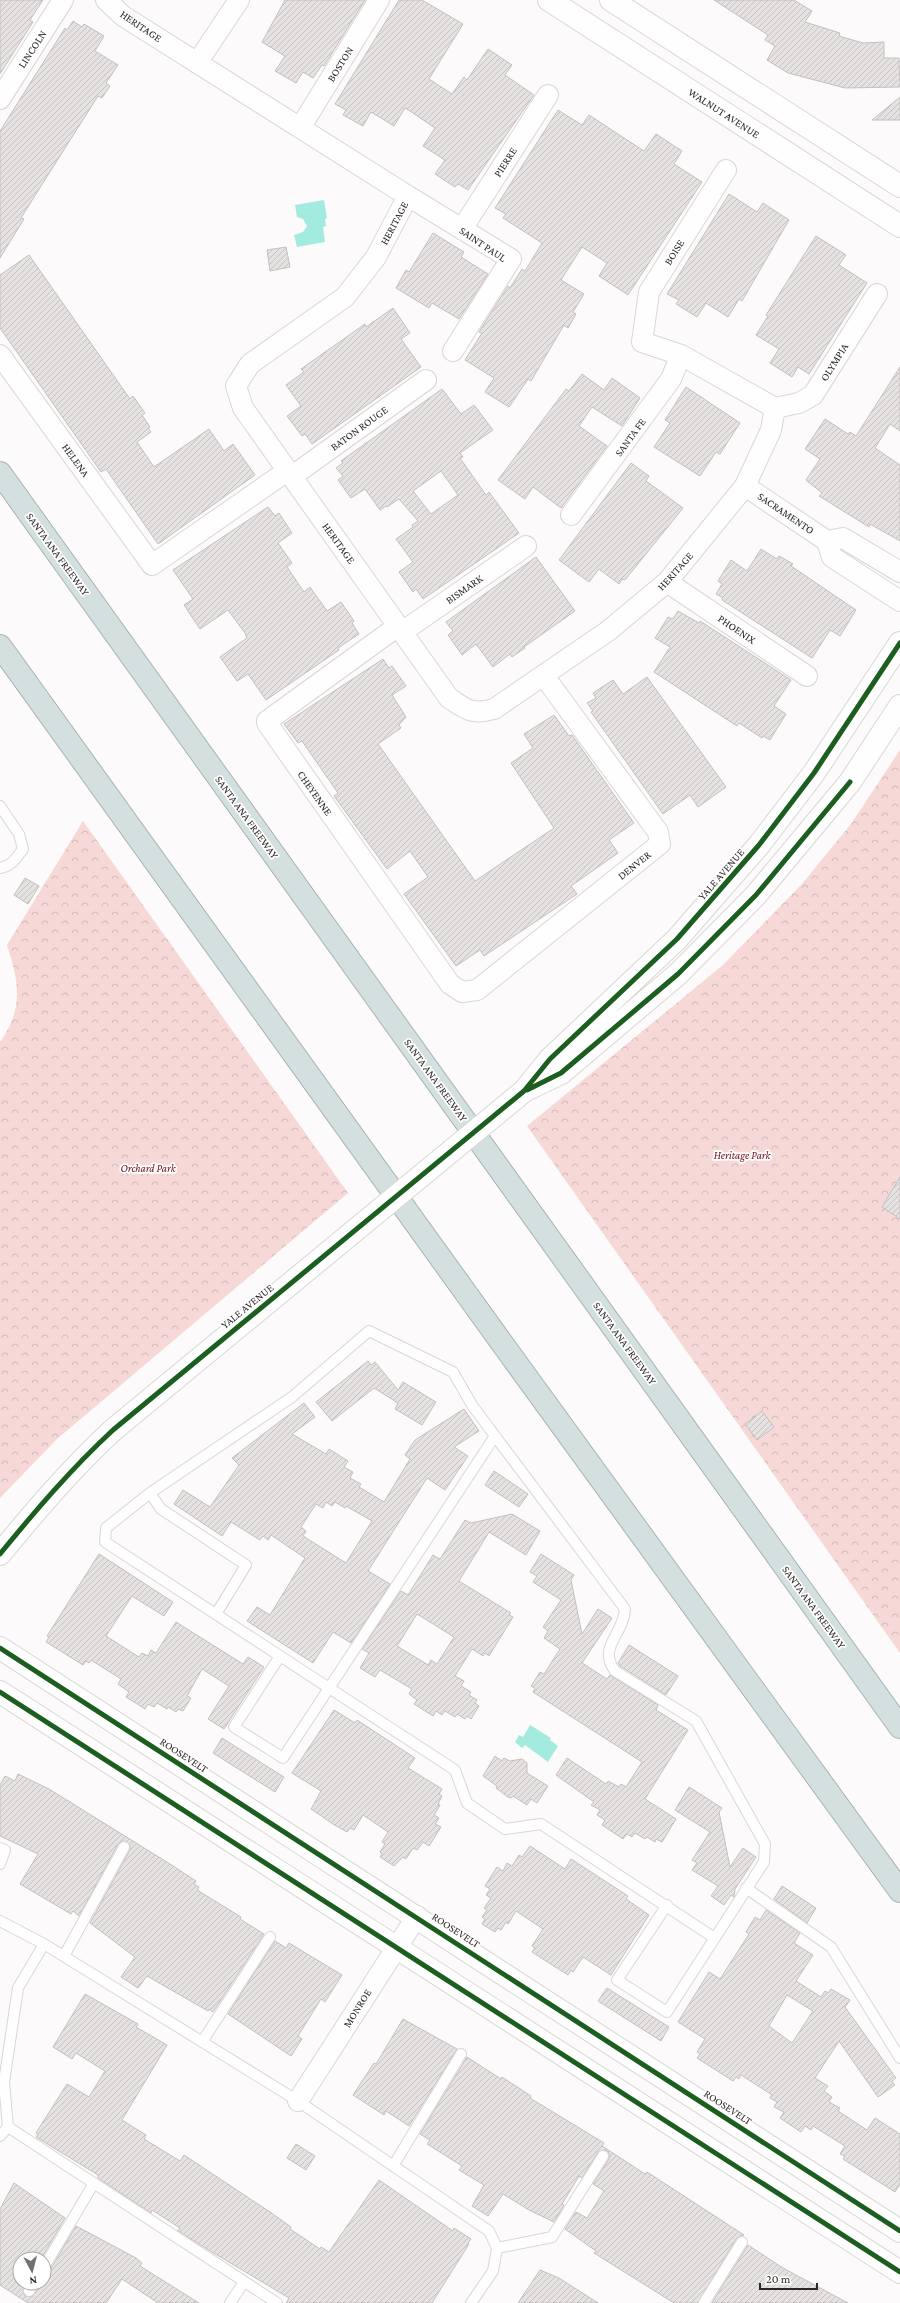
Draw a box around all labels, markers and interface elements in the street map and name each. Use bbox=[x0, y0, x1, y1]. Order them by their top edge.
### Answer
street label: HERITAGE bbox=[118, 8, 164, 44]
street label: LINCOLN bbox=[15, 28, 49, 70]
street label: BOSTON bbox=[325, 44, 355, 84]
street label: WALNUT AVENUE bbox=[686, 86, 762, 141]
street label: PIERRE bbox=[491, 145, 519, 179]
street label: HERITAGE bbox=[378, 199, 410, 247]
street label: SAINT PAUL bbox=[457, 224, 509, 264]
street label: BOISE bbox=[662, 237, 686, 267]
street label: OLYMPIA bbox=[818, 340, 851, 383]
street label: BATON ROUGE bbox=[328, 403, 390, 453]
street label: SANTA FE bbox=[612, 416, 648, 458]
street label: HELENA bbox=[60, 441, 92, 480]
street label: SACRAMENTO bbox=[756, 490, 816, 536]
street label: SANTA ANA FREEWAY bbox=[24, 510, 92, 598]
street label: HERITAGE bbox=[320, 520, 358, 566]
street label: HERITAGE bbox=[655, 549, 695, 593]
street label: BISMARK bbox=[443, 572, 485, 606]
street label: PHOENIX bbox=[716, 612, 759, 646]
street label: CHEYENNE bbox=[295, 768, 335, 818]
street label: SANTA ANA FREEWAY bbox=[213, 773, 281, 861]
street label: YALE AVENUE bbox=[696, 846, 746, 902]
street label: DENVER bbox=[615, 848, 654, 882]
street label: SANTA ANA FREEWAY bbox=[402, 1036, 470, 1124]
park label: Heritage Park bbox=[714, 1149, 772, 1162]
park label: Orchard Park bbox=[120, 1162, 177, 1174]
street label: YALE AVENUE bbox=[218, 1281, 276, 1331]
street label: SANTA ANA FREEWAY bbox=[591, 1299, 659, 1387]
street label: SANTA ANA FREEWAY bbox=[780, 1563, 848, 1651]
street label: ROOSEVELT bbox=[158, 1735, 210, 1775]
street label: ROOSEVELT bbox=[430, 1910, 482, 1950]
street label: MONROE bbox=[340, 1987, 374, 2029]
street label: ROOSEVELT bbox=[702, 2087, 754, 2127]
north arrow bbox=[12, 2251, 52, 2291]
scale bar bbox=[760, 2265, 817, 2291]
text: 20 m bbox=[766, 2272, 791, 2286]
text: N bbox=[28, 2275, 38, 2287]

